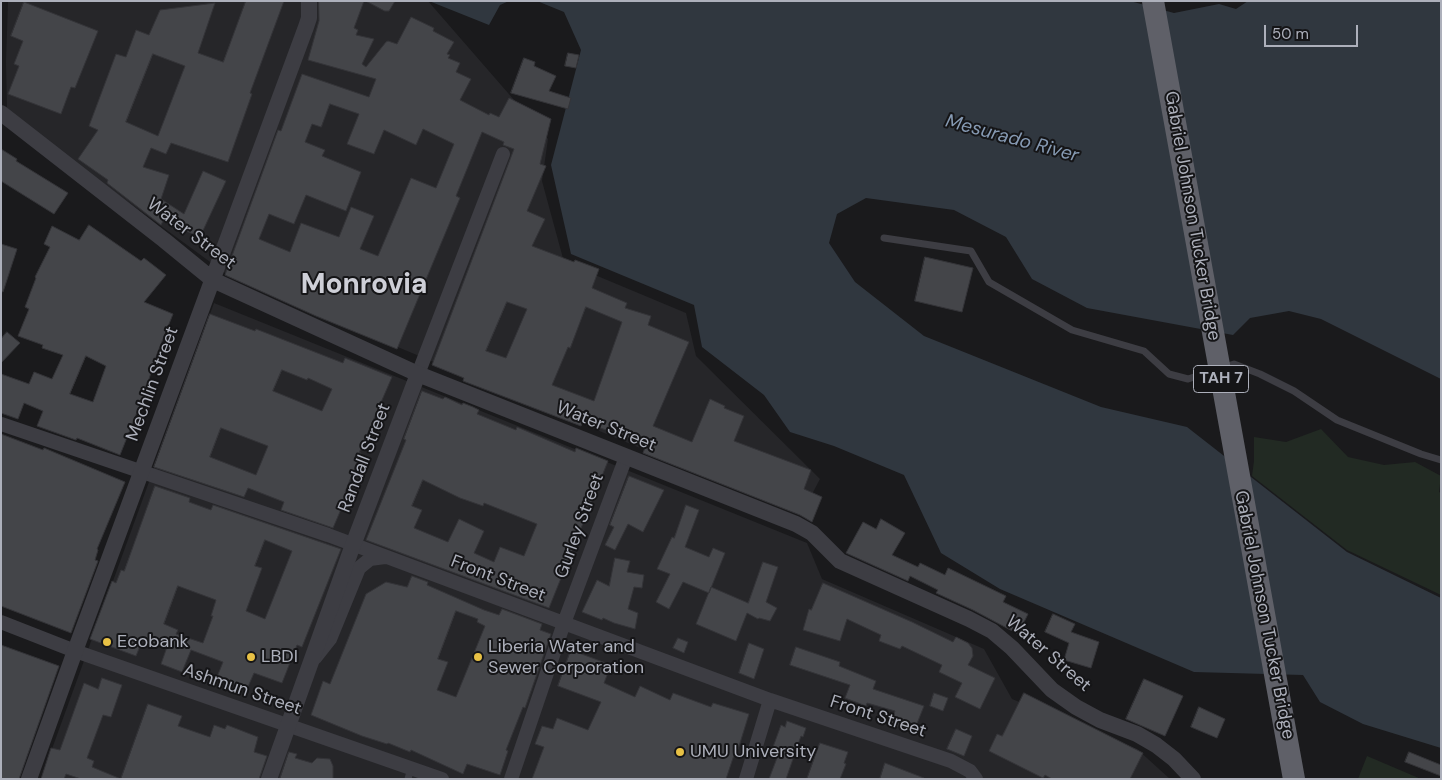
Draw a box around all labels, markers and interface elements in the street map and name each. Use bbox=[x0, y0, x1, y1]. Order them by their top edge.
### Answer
scale bar bbox=[1267, 15, 1361, 47]
text: 50 m bbox=[1272, 24, 1309, 44]
street label: Gabriel Johnson Tucker Bridge bbox=[1159, 90, 1225, 342]
water label: Mesurado River bbox=[943, 110, 1081, 168]
street label: Water Street bbox=[142, 194, 240, 274]
district label: Monrovia bbox=[301, 269, 427, 303]
street label: Mechlin Street bbox=[122, 324, 184, 444]
road number: TAH 7 bbox=[1194, 366, 1248, 392]
street label: Water Street bbox=[553, 397, 659, 457]
street label: Randall Street bbox=[334, 400, 396, 516]
street label: Gurley Street bbox=[551, 470, 609, 582]
street label: Gabriel Johnson Tucker Bridge bbox=[1229, 489, 1299, 741]
street label: Front Street bbox=[448, 551, 548, 607]
street label: Water Street bbox=[1001, 611, 1095, 697]
place label: Ecobank bbox=[117, 631, 189, 653]
marker: Ecobank bbox=[101, 636, 113, 648]
place label: Liberia Water and Sewer Corporation bbox=[488, 636, 644, 679]
place label: LBDI bbox=[261, 646, 298, 668]
marker: LBDI bbox=[245, 651, 257, 663]
marker: Liberia Water and Sewer Corporation bbox=[472, 651, 484, 663]
street label: Ashmun Street bbox=[180, 660, 304, 720]
street label: Front Street bbox=[827, 691, 929, 743]
place label: UMU University bbox=[690, 741, 816, 763]
marker: UMU University bbox=[674, 746, 686, 758]

